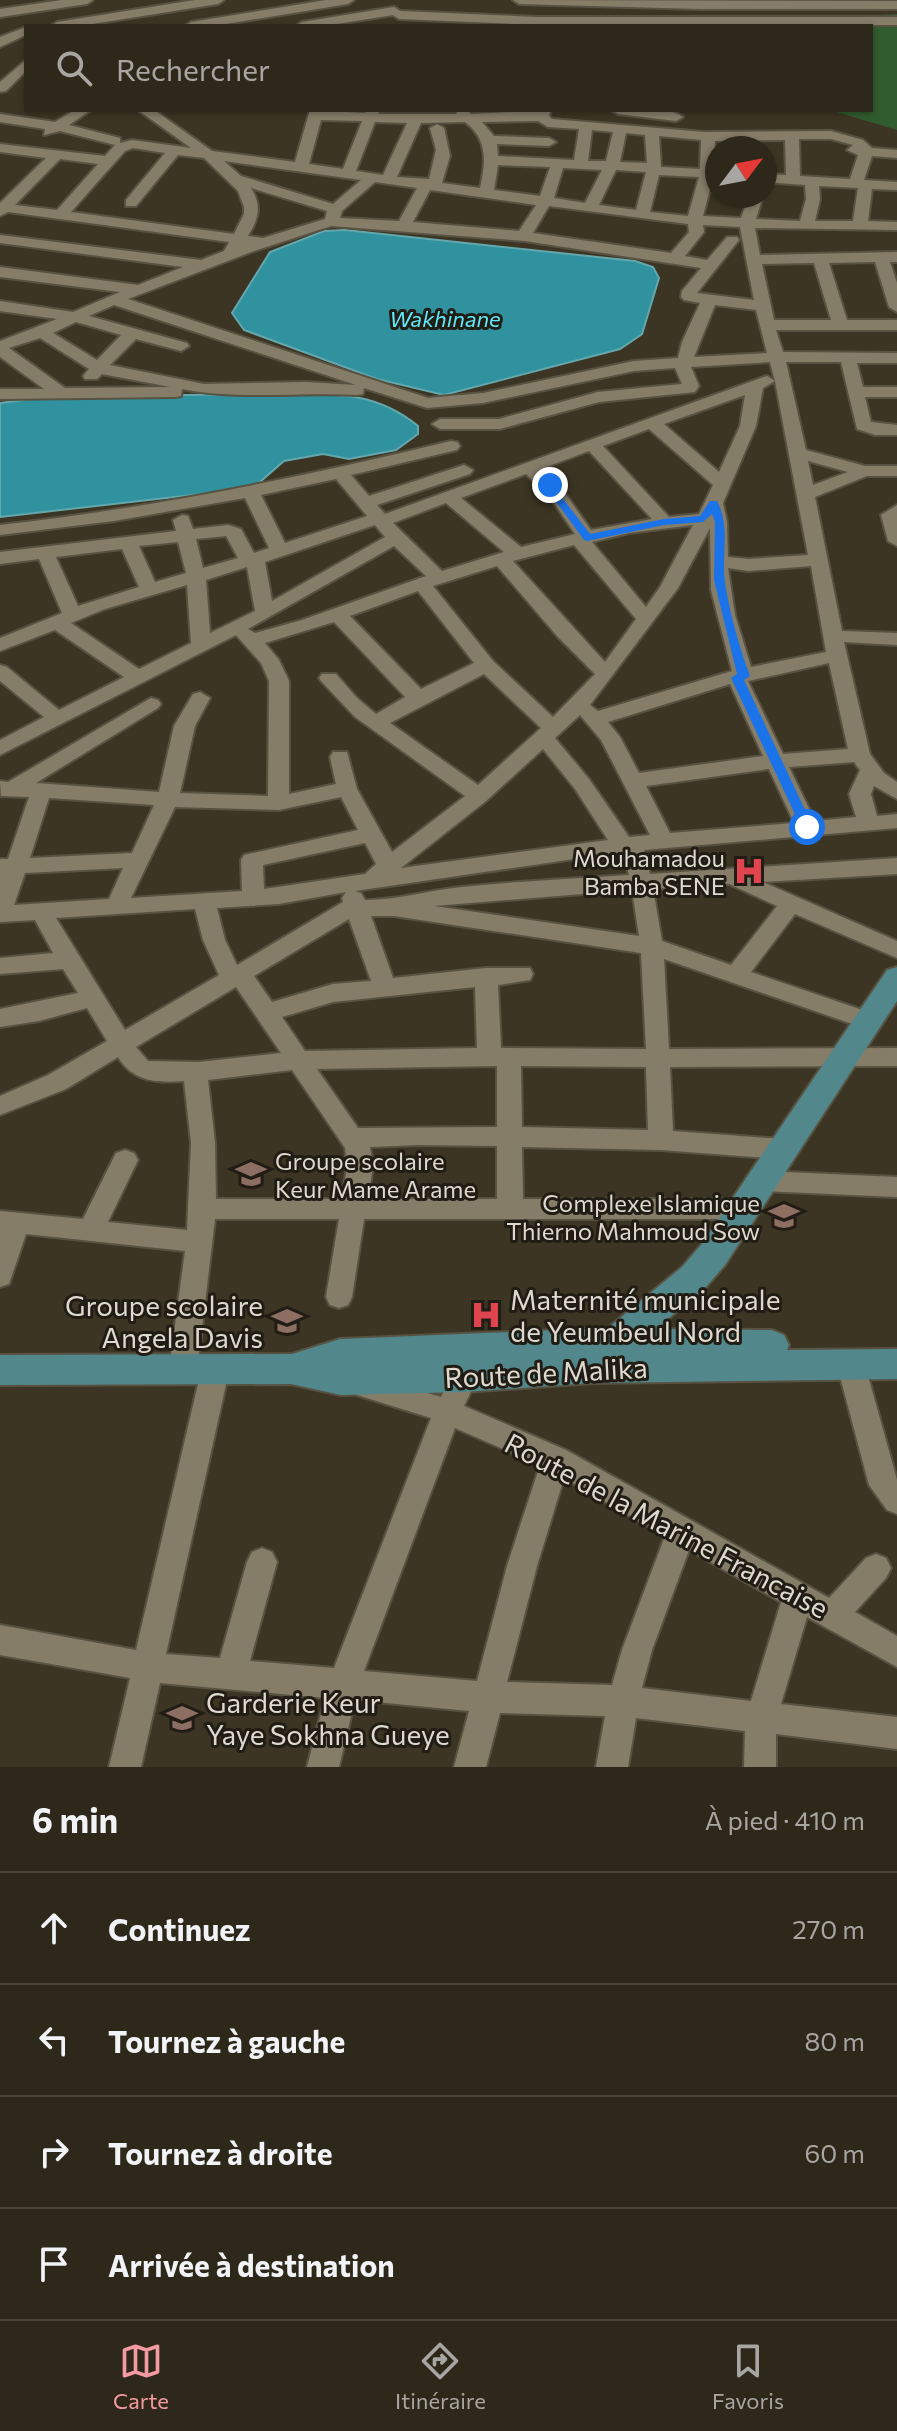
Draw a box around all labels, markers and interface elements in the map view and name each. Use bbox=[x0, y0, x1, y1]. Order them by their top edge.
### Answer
search box bbox=[24, 24, 873, 112]
icon: search bbox=[52, 46, 96, 90]
text: Rechercher bbox=[116, 50, 270, 87]
north arrow bbox=[705, 136, 777, 208]
water label: Wakhinane bbox=[389, 305, 501, 332]
route end bbox=[532, 467, 568, 503]
route start bbox=[789, 809, 825, 845]
place label: Mouhamadou Bamba SENE bbox=[573, 843, 725, 900]
hospital icon: Mouhamadou Bamba SENE bbox=[732, 854, 766, 888]
place label: Groupe scolaire Keur Mame Arame bbox=[275, 1146, 476, 1203]
school or university icon: Groupe scolaire Keur Mame Arame bbox=[234, 1157, 268, 1191]
place label: Complexe Islamique Thierno Mahmoud Sow bbox=[506, 1188, 760, 1245]
school or university icon: Complexe Islamique Thierno Mahmoud Sow bbox=[767, 1199, 801, 1233]
place label: Maternité municipale de Yeumbeul Nord bbox=[510, 1282, 781, 1348]
place label: Groupe scolaire Angela Davis bbox=[65, 1288, 263, 1354]
hospital icon: Maternité municipale de Yeumbeul Nord bbox=[469, 1298, 503, 1332]
school or university icon: Groupe scolaire Angela Davis bbox=[270, 1304, 304, 1338]
street label: Route de Malika bbox=[444, 1350, 648, 1394]
street label: Route de la Marine Francaise bbox=[500, 1425, 834, 1625]
place label: Garderie Keur Yaye Sokhna Gueye bbox=[206, 1685, 450, 1751]
school or university icon: Garderie Keur Yaye Sokhna Gueye bbox=[165, 1701, 199, 1735]
text: 6 min bbox=[32, 1798, 118, 1840]
text: À pied · 410 m bbox=[705, 1804, 865, 1835]
icon: ahead bbox=[32, 1906, 76, 1950]
text: Continuez bbox=[108, 1910, 251, 1947]
text: 270 m bbox=[792, 1913, 865, 1944]
icon: left bbox=[32, 2018, 76, 2062]
text: Tournez à gauche bbox=[108, 2022, 345, 2059]
text: 80 m bbox=[805, 2025, 865, 2056]
icon: right bbox=[32, 2130, 76, 2174]
text: Tournez à droite bbox=[108, 2134, 332, 2171]
text: 60 m bbox=[805, 2137, 865, 2168]
icon: arrive bbox=[32, 2242, 76, 2286]
text: Arrivée à destination bbox=[108, 2246, 395, 2283]
tab: Carte bbox=[113, 2339, 169, 2414]
tab: Itinéraire bbox=[395, 2339, 486, 2414]
tab: Favoris bbox=[712, 2339, 784, 2414]

